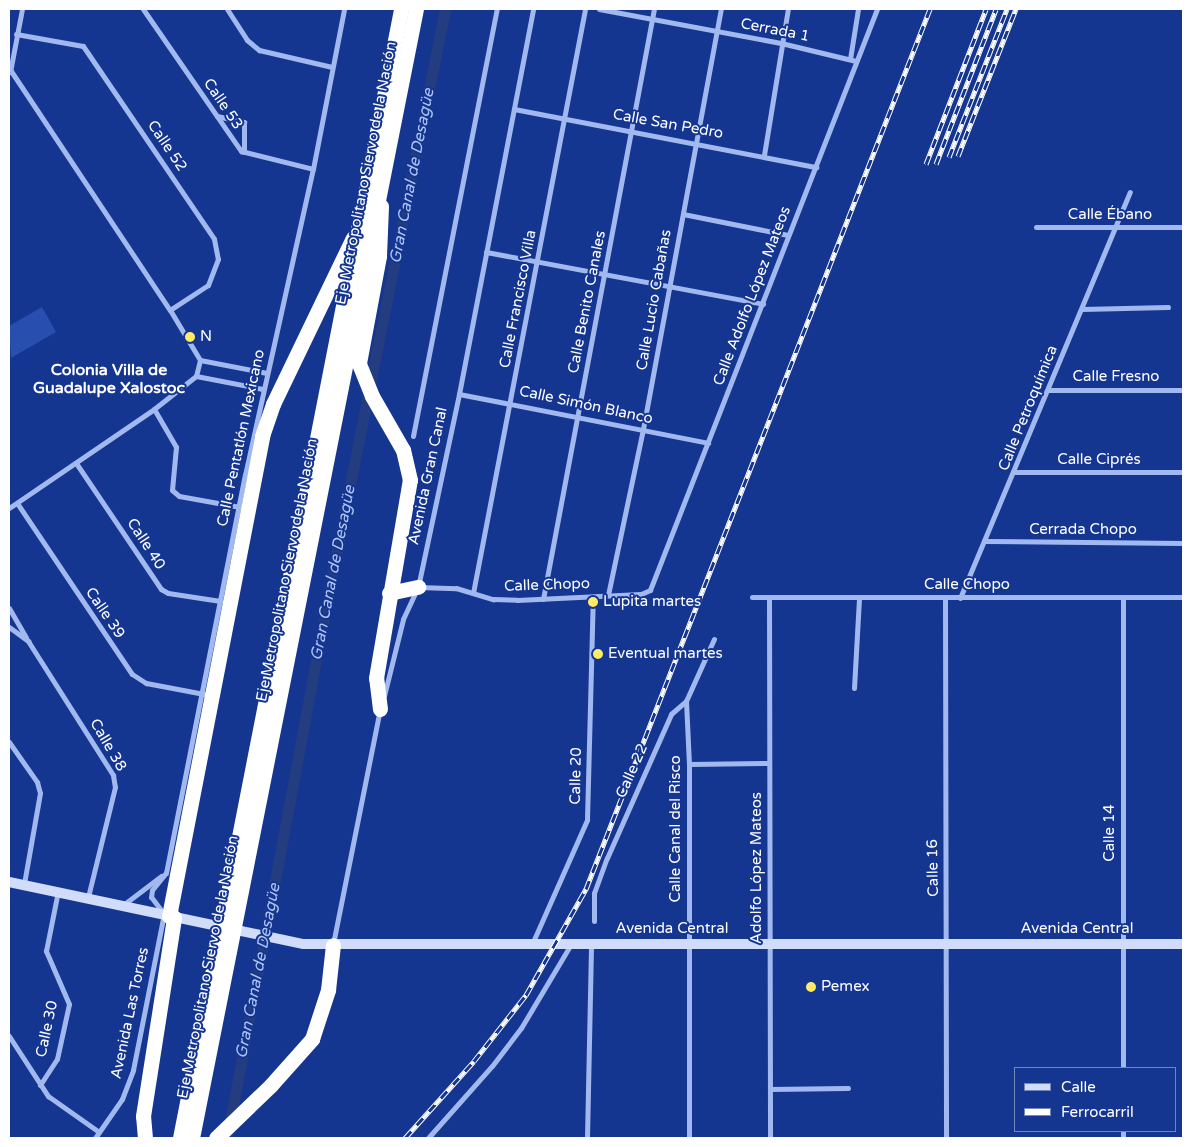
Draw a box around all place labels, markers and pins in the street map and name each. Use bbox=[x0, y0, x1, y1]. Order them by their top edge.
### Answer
place label: N bbox=[200, 328, 212, 346]
marker: N bbox=[184, 331, 196, 343]
place label: Lupita martes bbox=[603, 593, 701, 611]
marker: Lupita martes bbox=[587, 596, 599, 608]
place label: Eventual martes bbox=[608, 645, 723, 663]
marker: Eventual martes bbox=[592, 648, 604, 660]
place label: Pemex bbox=[821, 978, 870, 996]
marker: Pemex bbox=[805, 981, 817, 993]

